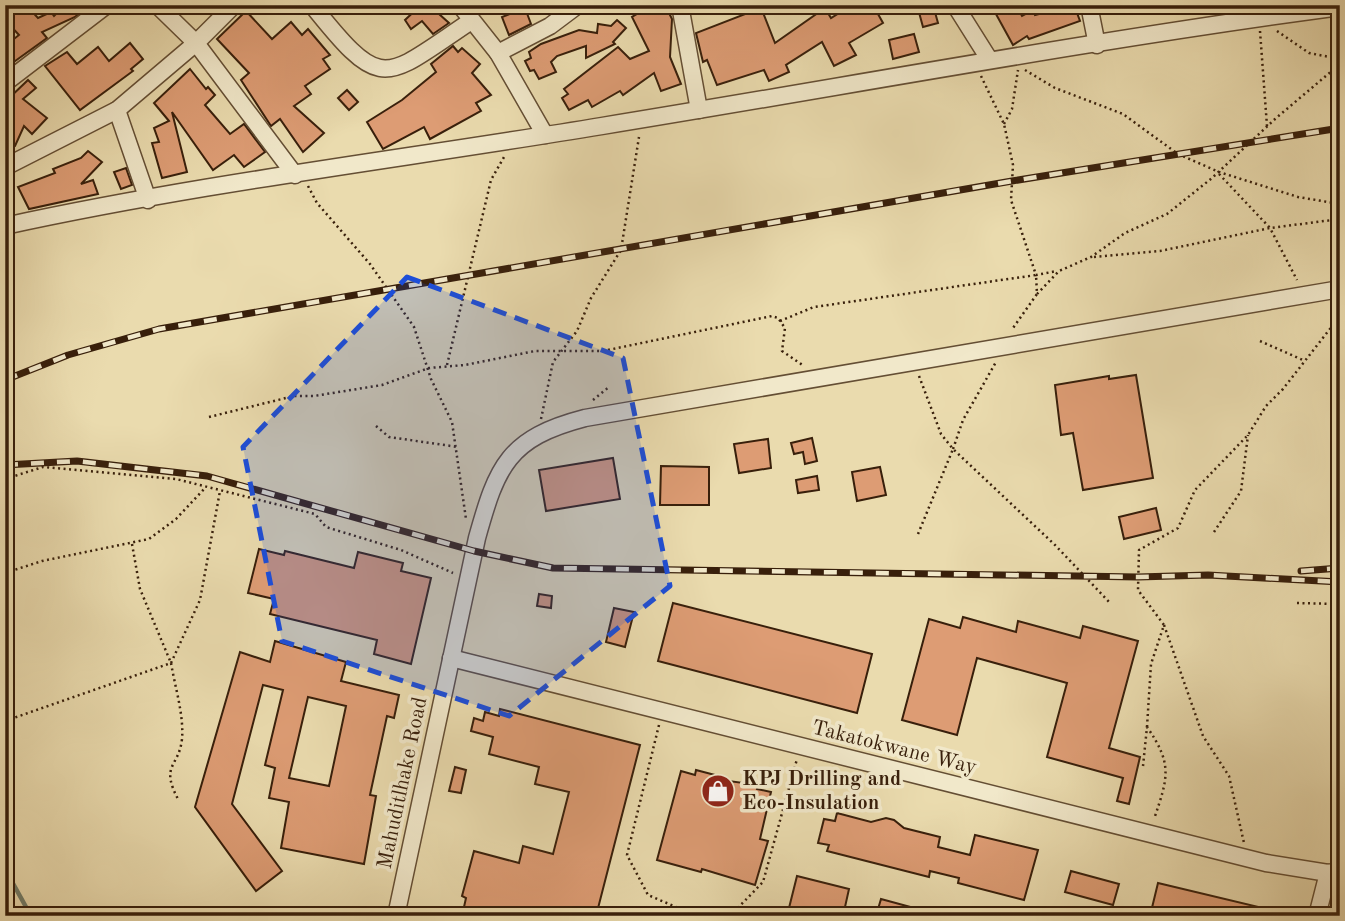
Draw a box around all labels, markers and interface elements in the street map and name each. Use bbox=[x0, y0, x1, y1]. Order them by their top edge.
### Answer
street label: Mahuditlhake Road bbox=[375, 695, 432, 871]
street label: Takatokwane Way bbox=[809, 717, 979, 779]
place label: KPJ Drilling and Eco-Insulation bbox=[742, 769, 901, 814]
shop icon: KPJ Drilling and Eco-Insulation bbox=[699, 772, 737, 810]

